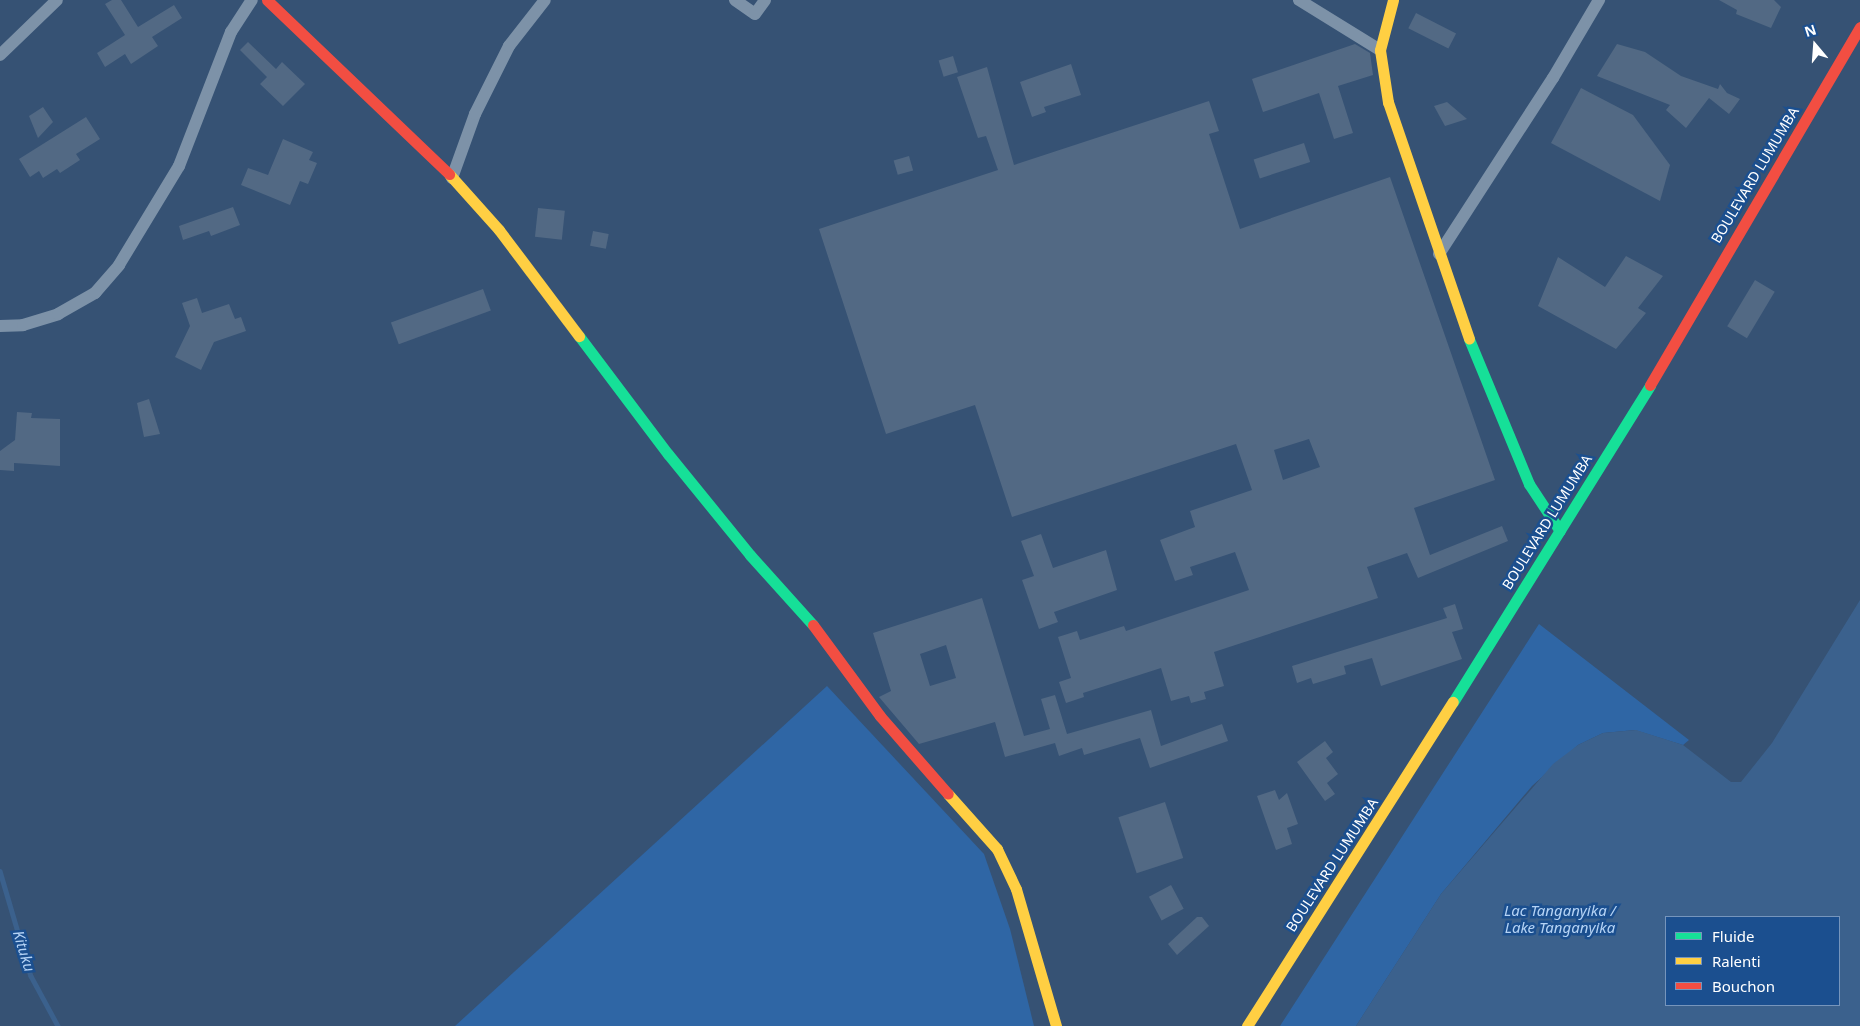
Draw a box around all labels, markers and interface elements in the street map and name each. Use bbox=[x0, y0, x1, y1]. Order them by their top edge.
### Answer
text: N bbox=[1802, 19, 1819, 41]
north arrow bbox=[1790, 20, 1840, 70]
street label: BOULEVARD LUMUMBA bbox=[1708, 104, 1802, 246]
street label: BOULEVARD LUMUMBA bbox=[1499, 451, 1595, 593]
street label: BOULEVARD LUMUMBA bbox=[1283, 795, 1381, 935]
water label: Lac Tanganyika / Lake Tanganyika bbox=[1504, 901, 1616, 936]
legend bbox=[1665, 916, 1840, 1006]
text: Fluide bbox=[1712, 926, 1754, 946]
water label: Kituku bbox=[9, 928, 39, 974]
text: Ralenti bbox=[1712, 951, 1761, 971]
text: Bouchon bbox=[1712, 976, 1775, 996]

